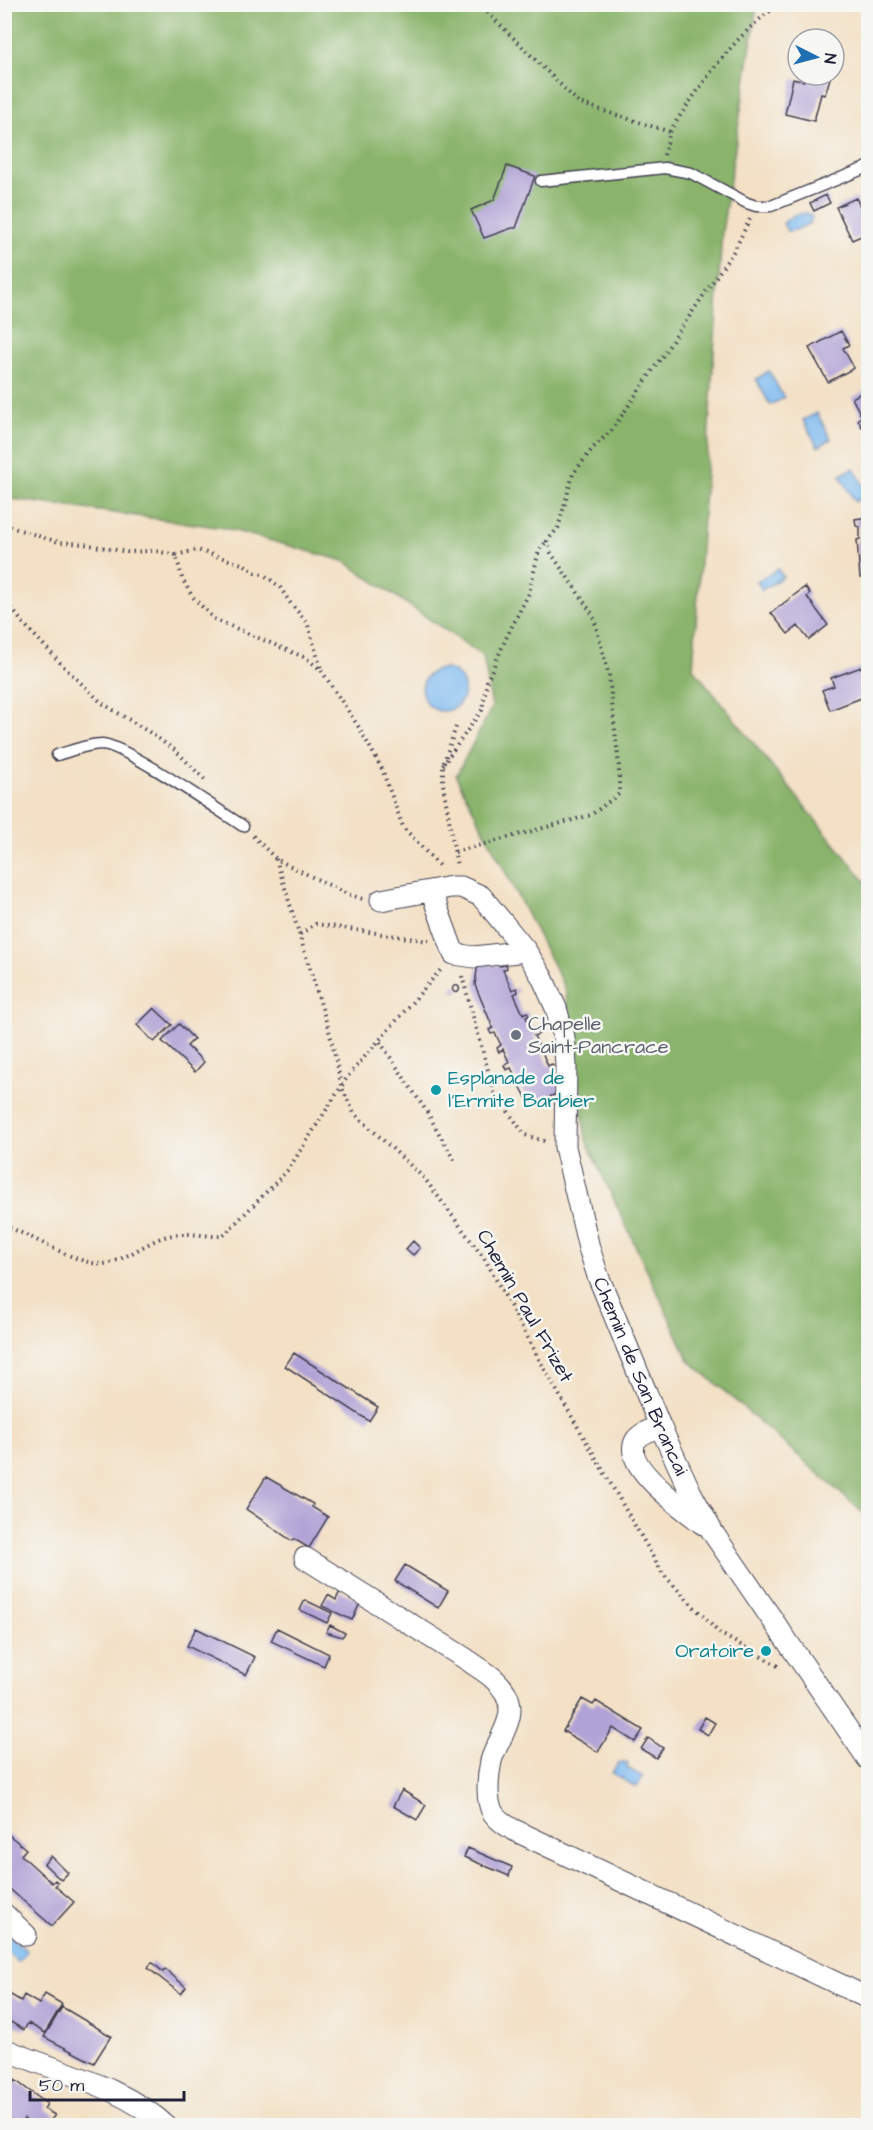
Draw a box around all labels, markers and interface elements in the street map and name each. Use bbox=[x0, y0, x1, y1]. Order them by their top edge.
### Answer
north arrow bbox=[786, 27, 846, 87]
text: N bbox=[818, 52, 841, 65]
place label: Chapelle Saint-Pancrace bbox=[528, 1010, 669, 1061]
marker: Chapelle Saint-Pancrace bbox=[509, 1028, 523, 1042]
place label: Esplanade de l'Ermite Barbier bbox=[448, 1064, 594, 1115]
marker: Esplanade de l'Ermite Barbier bbox=[429, 1083, 443, 1097]
street label: Chemin Paul Frizet bbox=[470, 1224, 580, 1388]
street label: Chemin de San Brancai bbox=[586, 1273, 695, 1480]
place label: Oratoire bbox=[675, 1637, 754, 1665]
marker: Oratoire bbox=[759, 1644, 773, 1658]
scale bar bbox=[30, 2064, 184, 2102]
text: 50 m bbox=[39, 2073, 84, 2098]

